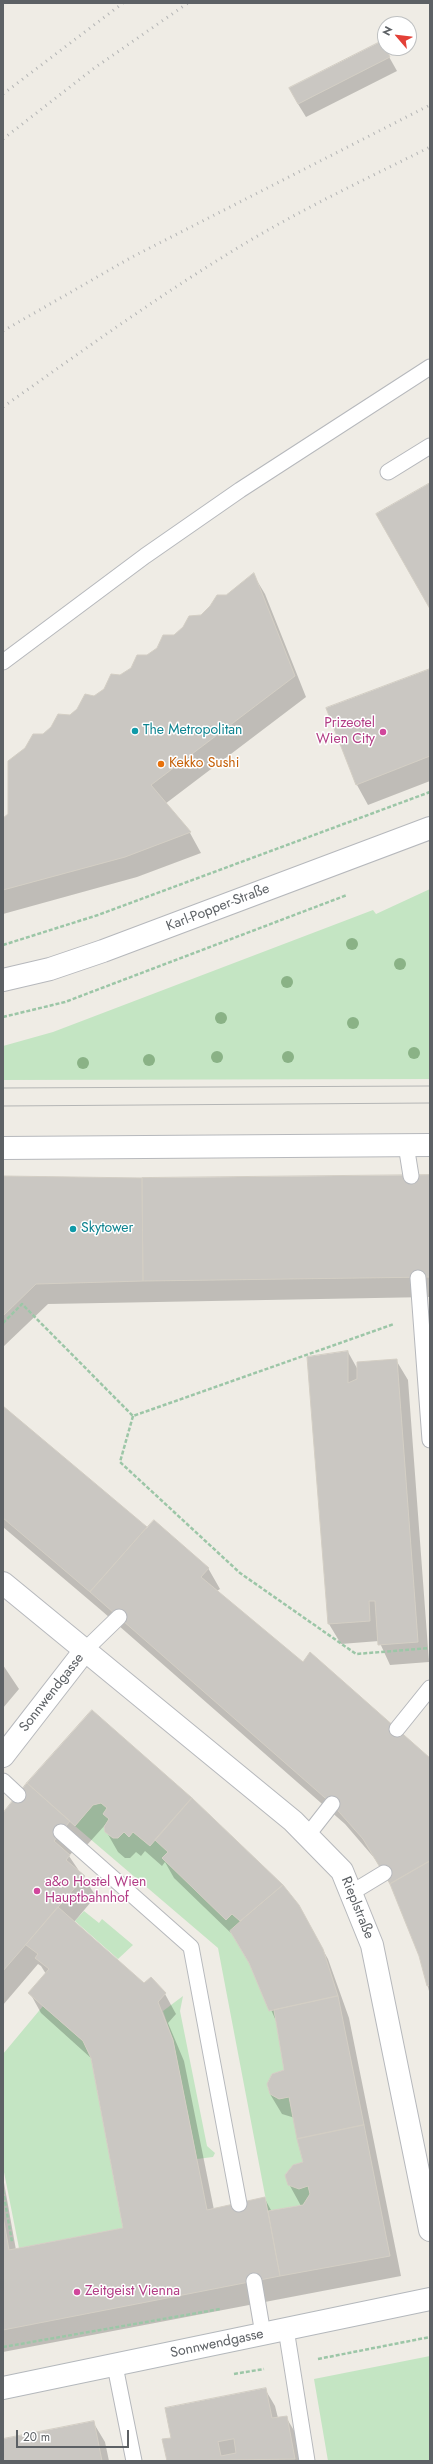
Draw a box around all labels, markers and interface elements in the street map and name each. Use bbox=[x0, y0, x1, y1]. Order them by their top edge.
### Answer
north arrow bbox=[377, 16, 417, 56]
text: N bbox=[378, 23, 396, 38]
place label: Prizeotel Wien City bbox=[316, 716, 375, 748]
place label: The Metropolitan bbox=[143, 723, 242, 739]
marker: The Metropolitan bbox=[130, 726, 140, 736]
marker: Prizeotel Wien City bbox=[378, 727, 388, 737]
place label: Kekko Sushi bbox=[169, 756, 239, 772]
marker: Kekko Sushi bbox=[156, 759, 166, 769]
street label: Karl-Popper-Straße bbox=[164, 881, 272, 935]
place label: Skytower bbox=[81, 1221, 133, 1237]
marker: Skytower bbox=[68, 1224, 78, 1234]
street label: Sonnwendgasse bbox=[16, 1650, 88, 1736]
street label: Rieplstraße bbox=[337, 1874, 377, 1942]
place label: a&o Hostel Wien Hauptbahnhof bbox=[45, 1875, 146, 1908]
marker: a&o Hostel Wien Hauptbahnhof bbox=[32, 1886, 42, 1896]
place label: Zeitgeist Vienna bbox=[85, 2284, 180, 2300]
marker: Zeitgeist Vienna bbox=[72, 2287, 82, 2297]
street label: Sonnwendgasse bbox=[169, 2326, 265, 2362]
scale bar bbox=[18, 2422, 131, 2448]
text: 20 m bbox=[23, 2428, 50, 2446]

